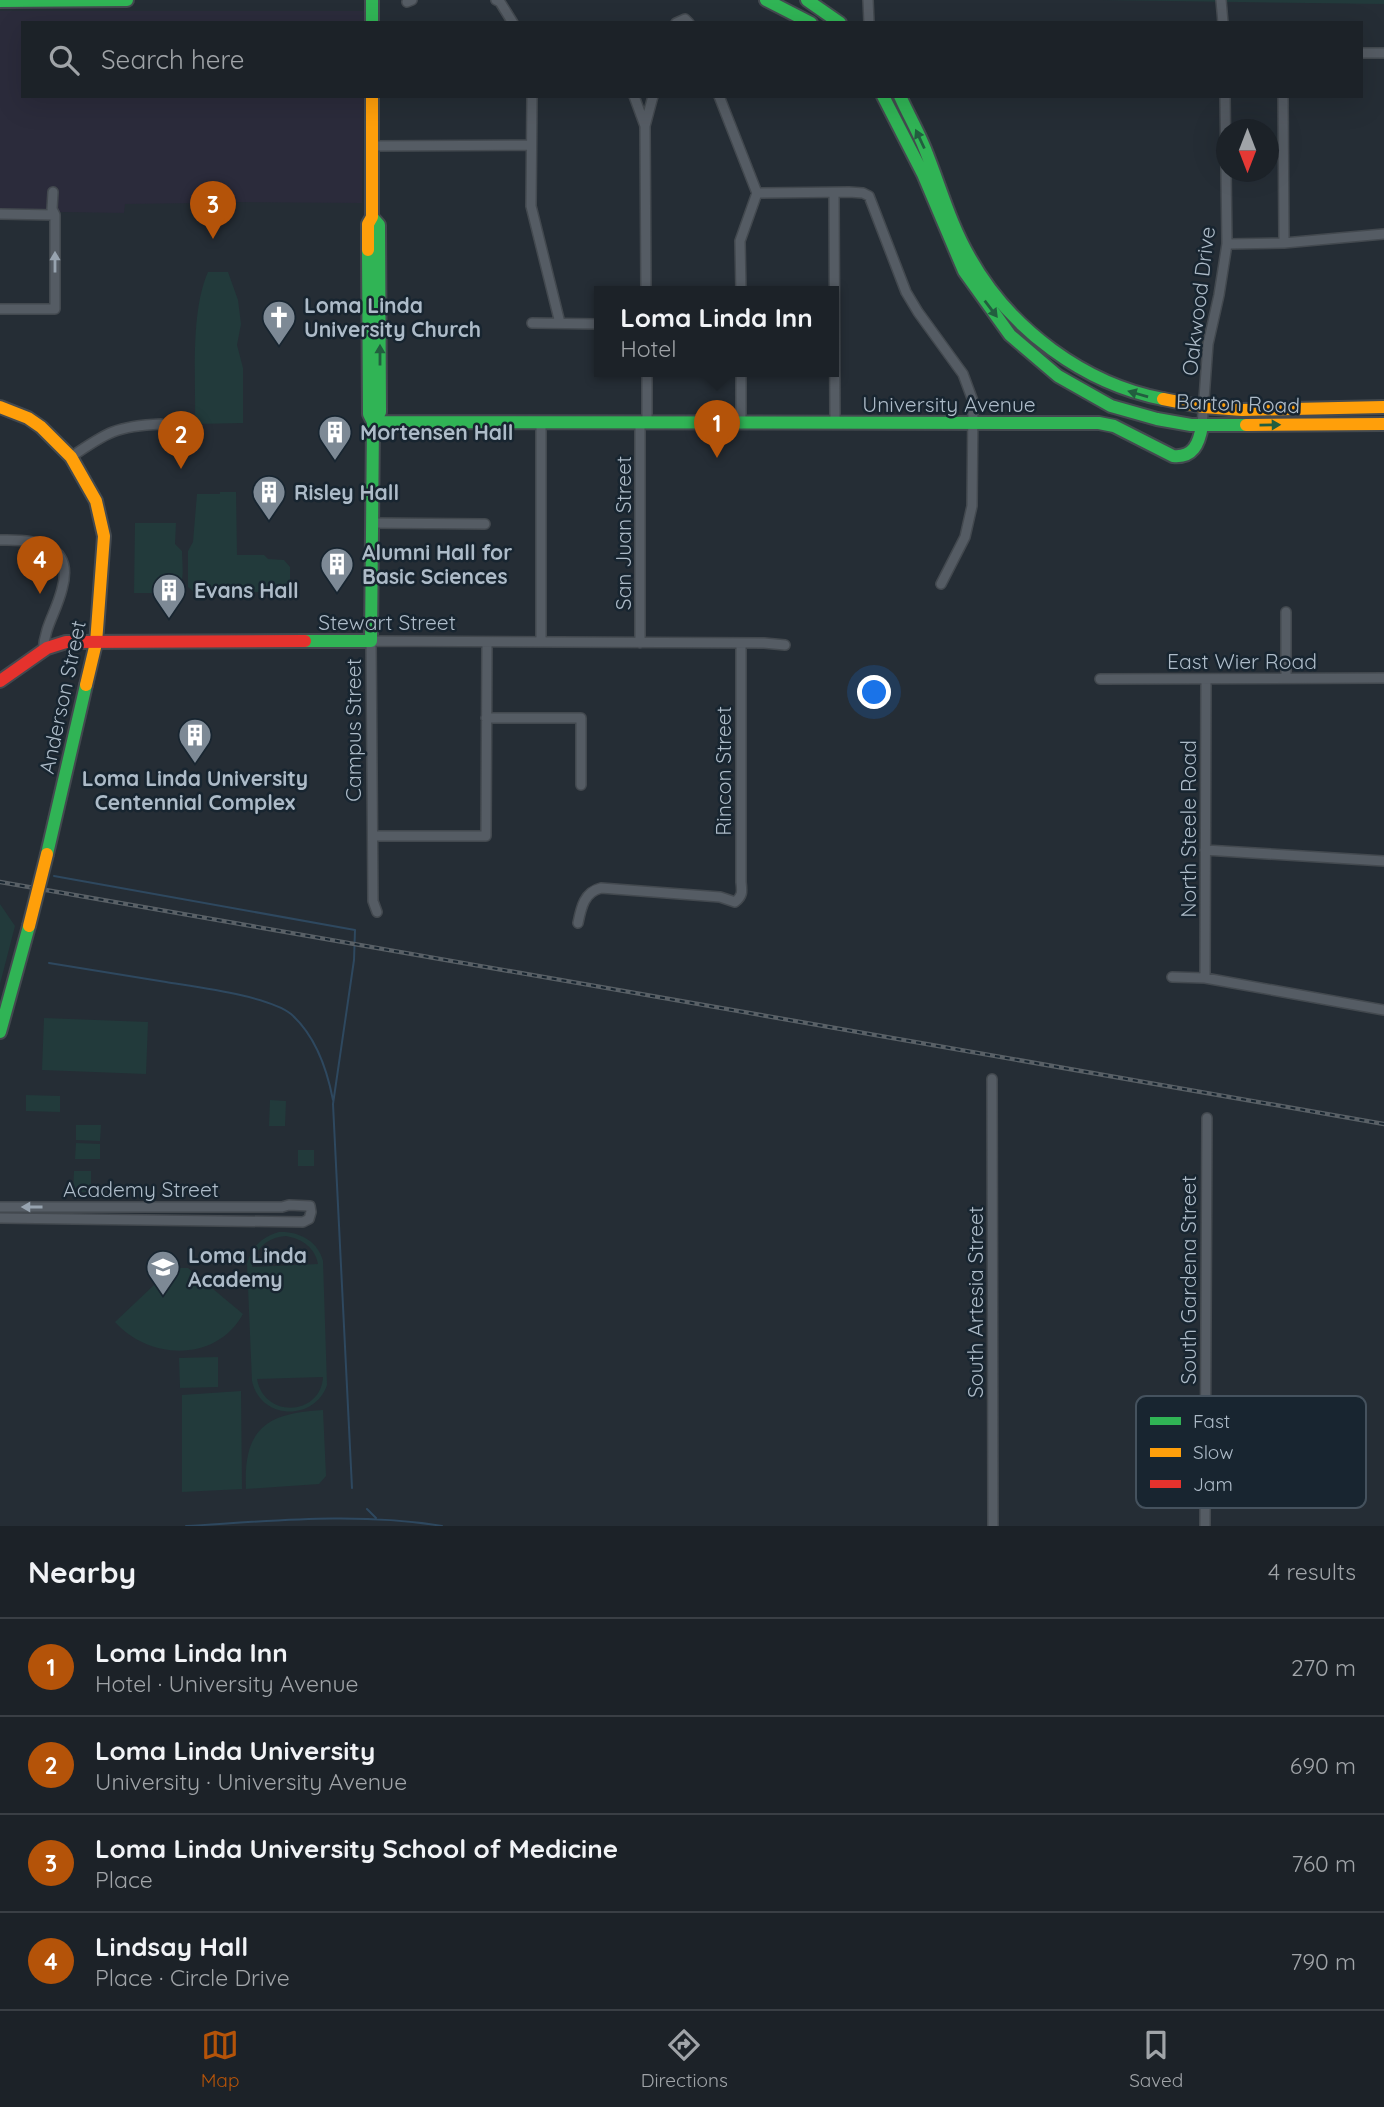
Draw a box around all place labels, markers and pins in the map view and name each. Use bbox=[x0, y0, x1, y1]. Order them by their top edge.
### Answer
pin: 3 bbox=[190, 181, 236, 239]
place label: Loma Linda University Church bbox=[304, 292, 481, 342]
church icon: Loma Linda University Church bbox=[260, 298, 298, 347]
pin: 1 bbox=[694, 400, 740, 458]
pin: 2 bbox=[158, 411, 204, 469]
building icon: Mortensen Hall bbox=[316, 413, 354, 462]
place label: Mortensen Hall bbox=[360, 419, 513, 445]
building icon: Risley Hall bbox=[250, 473, 288, 522]
place label: Risley Hall bbox=[294, 479, 399, 505]
pin: 4 bbox=[17, 536, 63, 594]
place label: Alumni Hall for Basic Sciences bbox=[362, 539, 512, 589]
building icon: Alumni Hall for Basic Sciences bbox=[318, 545, 356, 594]
building icon: Evans Hall bbox=[150, 571, 188, 620]
place label: Evans Hall bbox=[194, 577, 299, 603]
building icon: Loma Linda University Centennial Complex bbox=[176, 716, 214, 765]
place label: Loma Linda University Centennial Complex bbox=[82, 765, 308, 815]
place label: Loma Linda Academy bbox=[188, 1242, 307, 1292]
school or university icon: Loma Linda Academy bbox=[144, 1248, 182, 1297]

